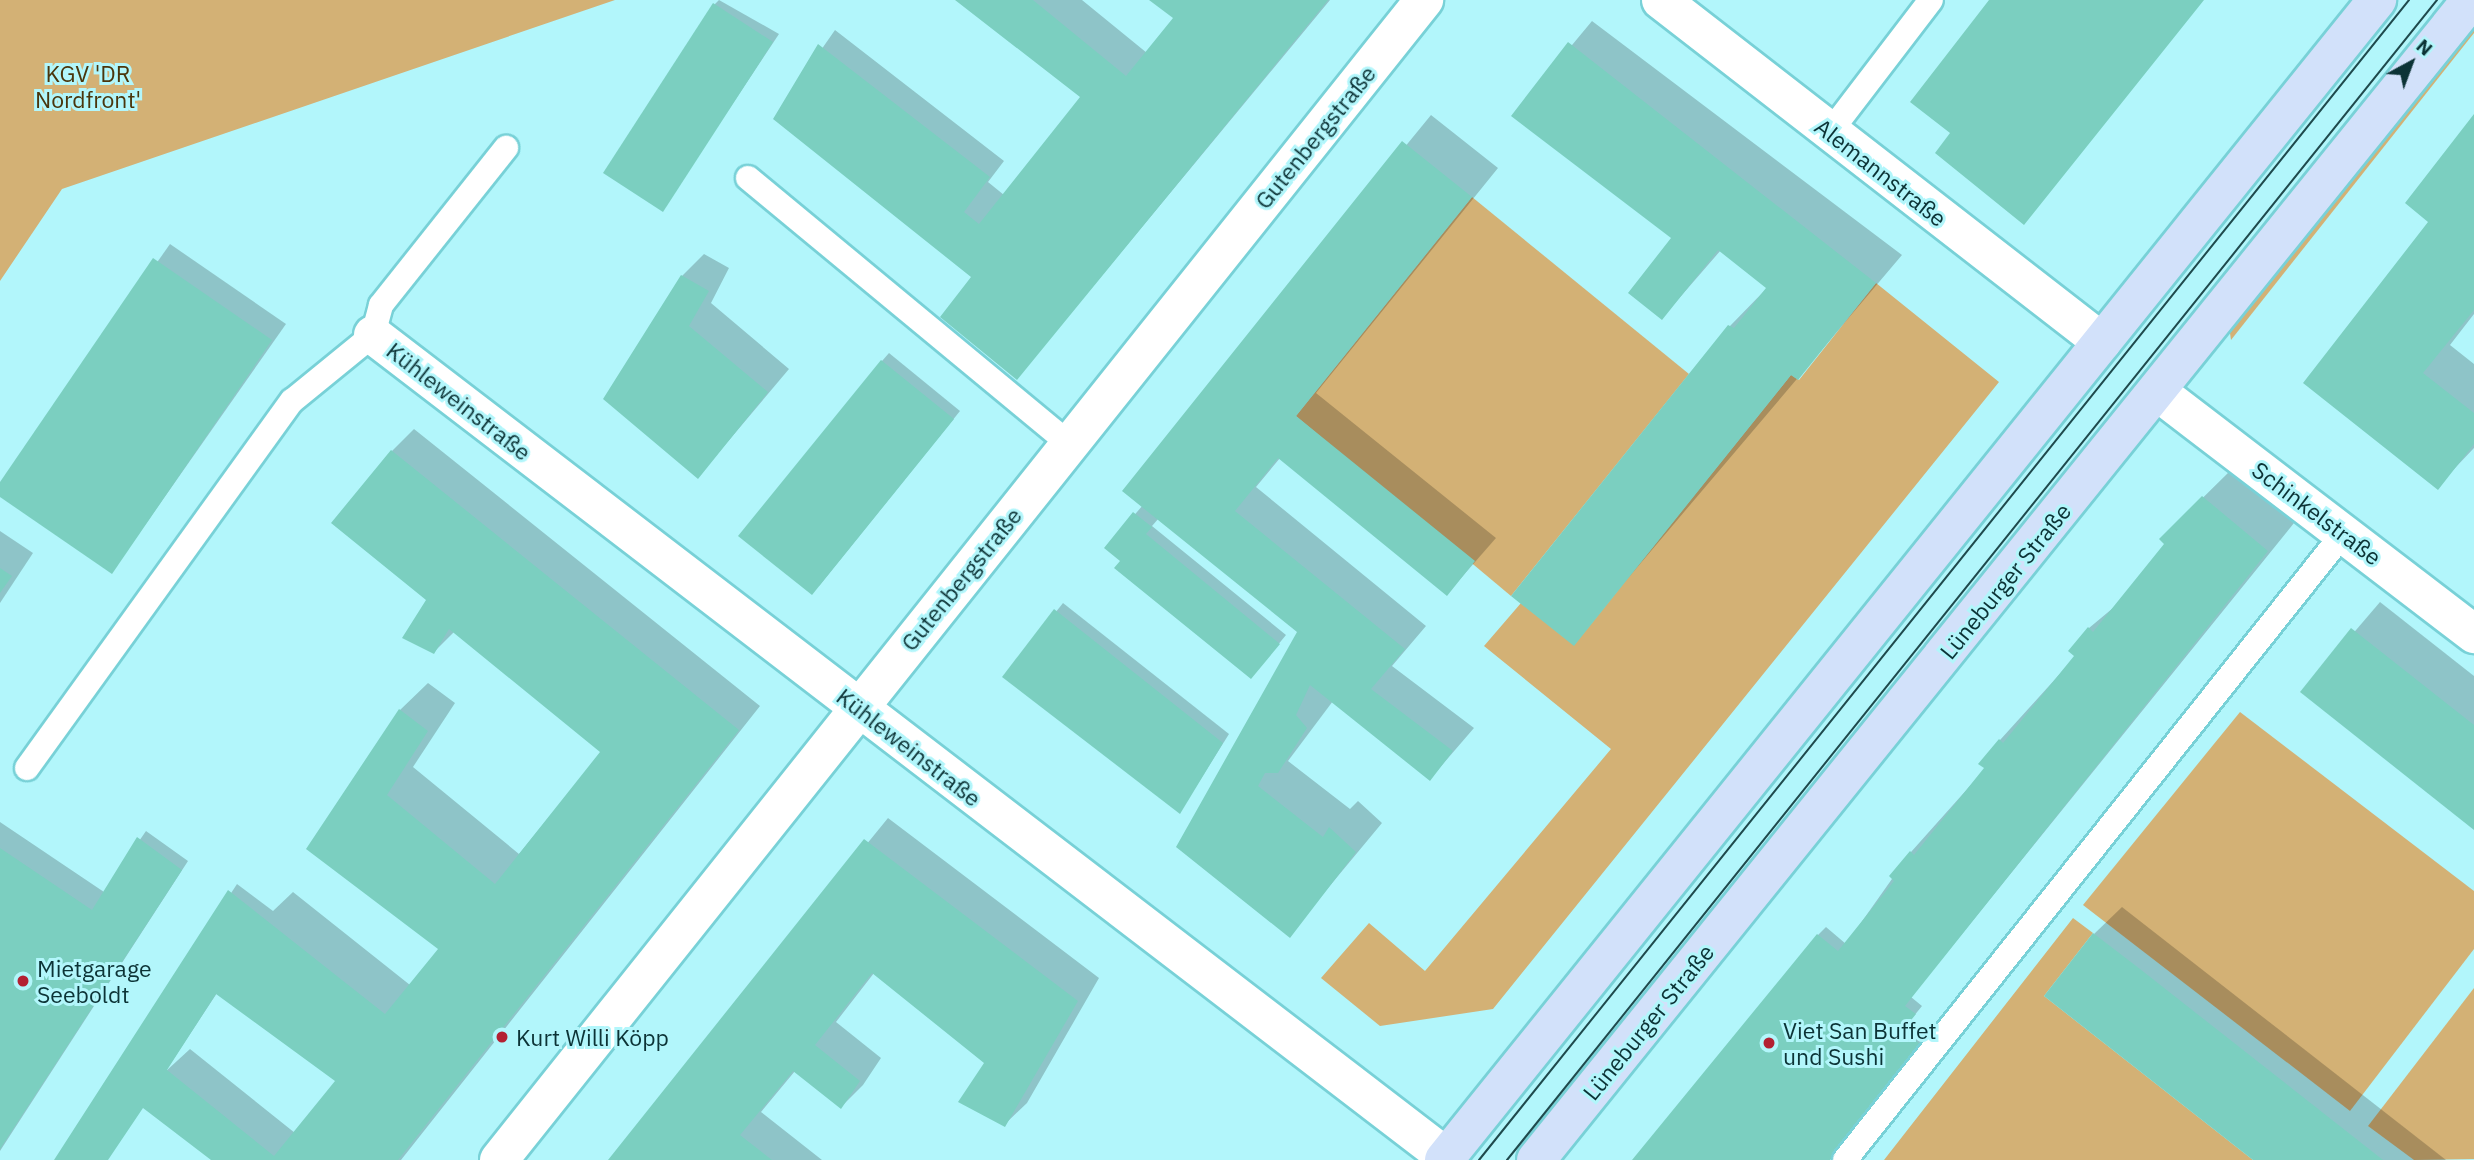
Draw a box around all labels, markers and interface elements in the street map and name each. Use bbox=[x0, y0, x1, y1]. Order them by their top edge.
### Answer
north arrow bbox=[2376, 28, 2446, 98]
text: N bbox=[2412, 34, 2438, 61]
park label: KGV 'DR Nordfront' bbox=[35, 59, 141, 113]
street label: Gutenbergstraße bbox=[1249, 60, 1381, 214]
street label: Alemannstraße bbox=[1810, 112, 1952, 232]
street label: Kühleweinstraße bbox=[381, 336, 537, 466]
street label: Schinkelstraße bbox=[2247, 455, 2387, 571]
street label: Lüneburger Straße bbox=[1934, 498, 2076, 664]
street label: Gutenbergstraße bbox=[895, 502, 1027, 656]
street label: Kühleweinstraße bbox=[831, 682, 987, 812]
street label: Lüneburger Straße bbox=[1577, 939, 1719, 1105]
place label: Mietgarage Seeboldt bbox=[37, 954, 152, 1008]
marker: Mietgarage Seeboldt bbox=[15, 973, 31, 989]
place label: Viet San Buffet und Sushi bbox=[1783, 1016, 1937, 1070]
place label: Kurt Willi Köpp bbox=[516, 1023, 669, 1051]
marker: Kurt Willi Köpp bbox=[494, 1029, 510, 1045]
marker: Viet San Buffet und Sushi bbox=[1761, 1035, 1777, 1051]

